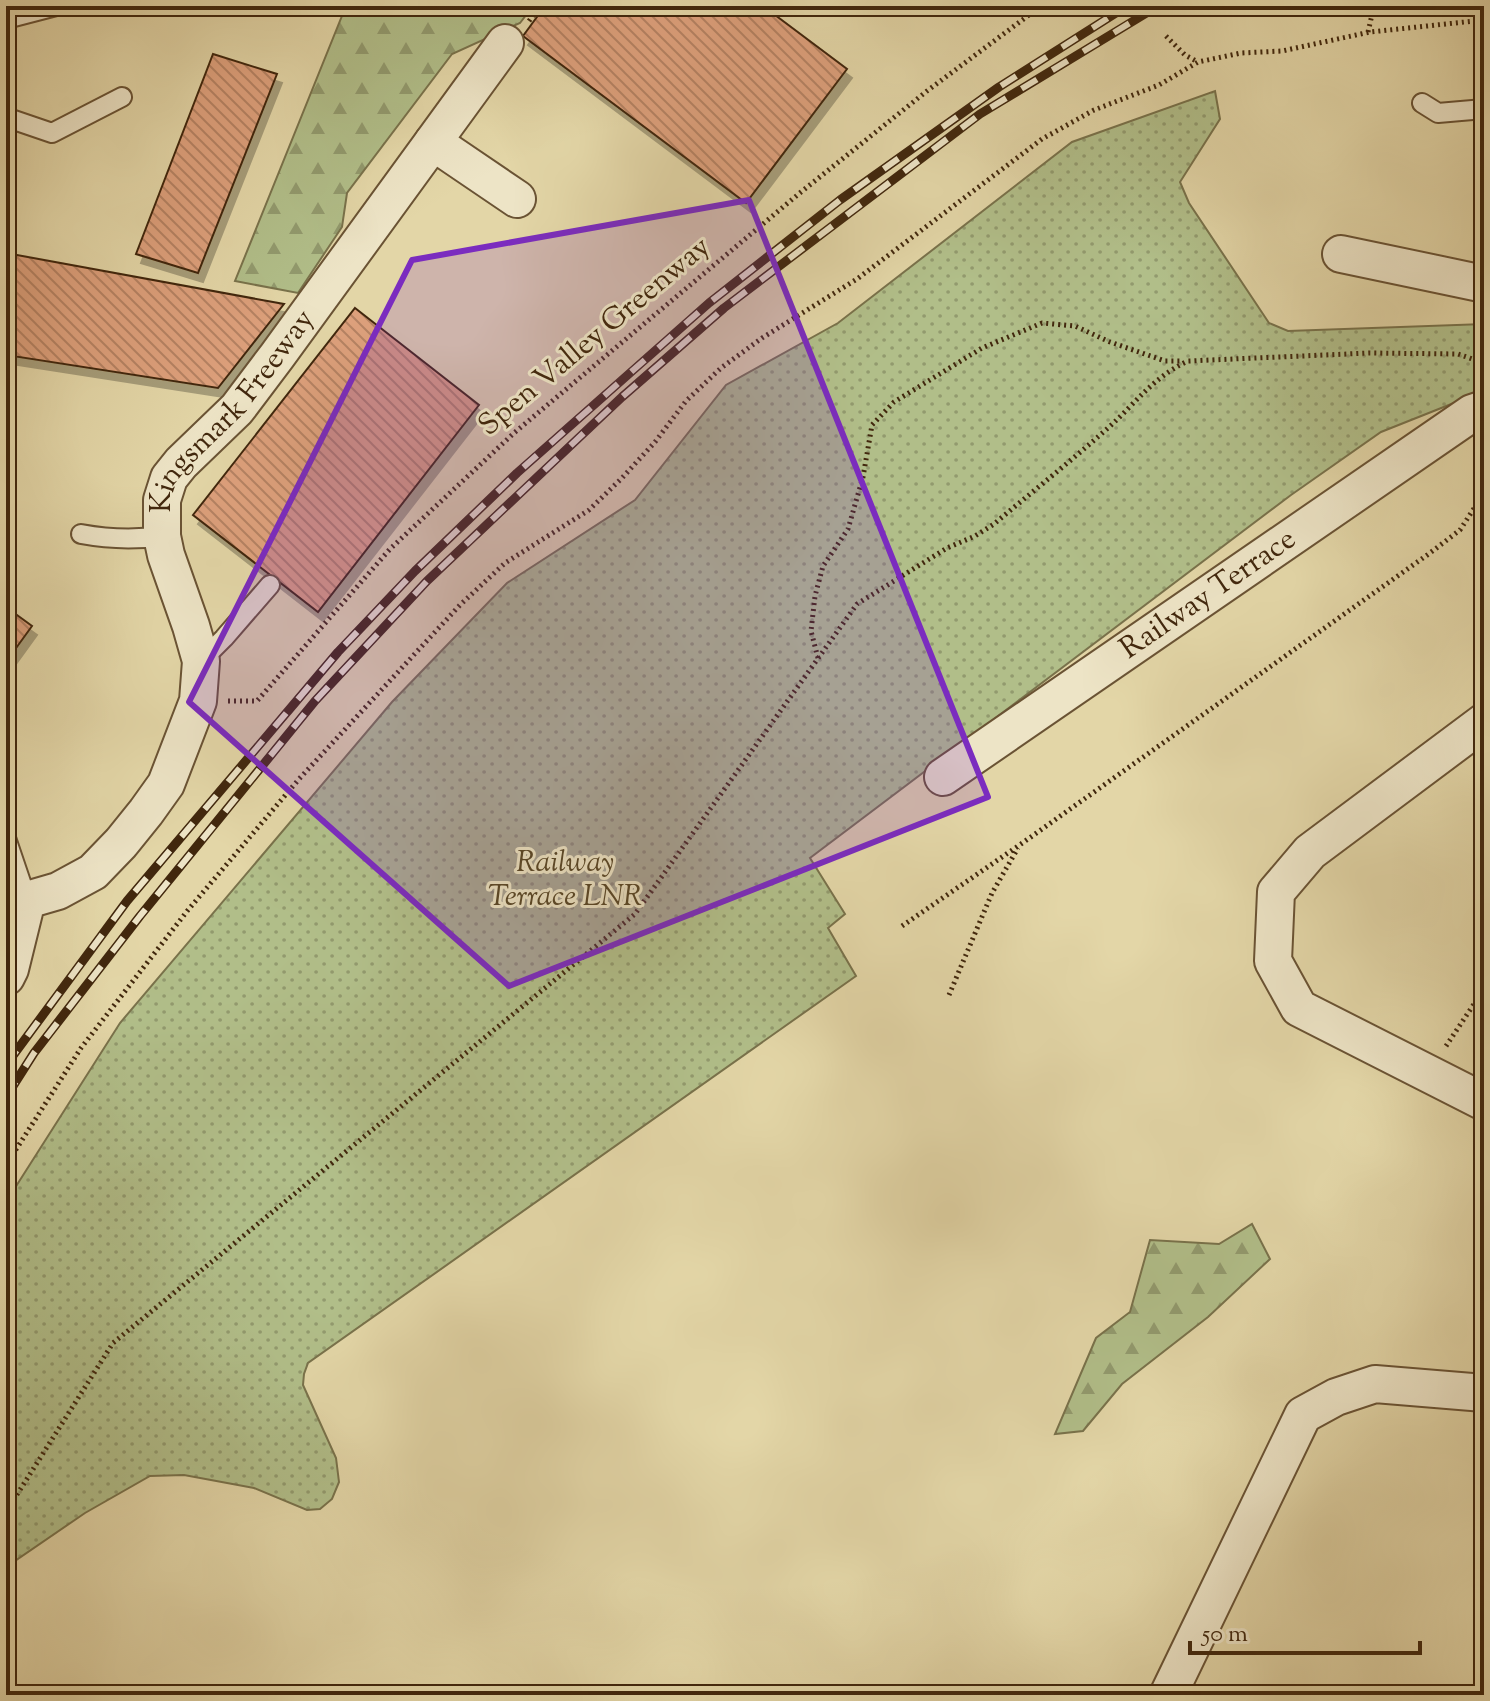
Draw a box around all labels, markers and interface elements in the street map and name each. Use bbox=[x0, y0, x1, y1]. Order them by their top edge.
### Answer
street label: Spen Valley Greenway bbox=[469, 227, 721, 447]
street label: Kingsmark Freeway bbox=[141, 301, 325, 513]
street label: Railway Terrace bbox=[1112, 519, 1305, 670]
park label: Railway Terrace LNR bbox=[488, 842, 642, 919]
scale bar bbox=[1190, 1605, 1420, 1655]
text: 50 m bbox=[1200, 1618, 1248, 1652]

